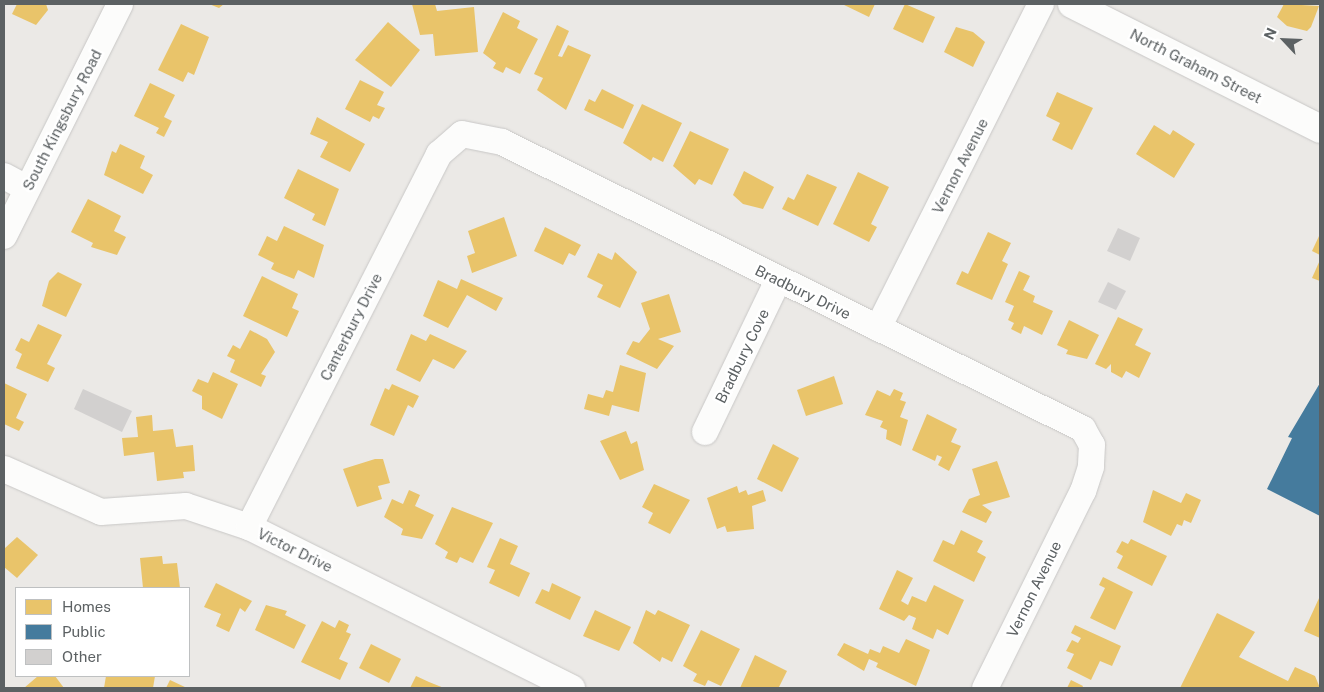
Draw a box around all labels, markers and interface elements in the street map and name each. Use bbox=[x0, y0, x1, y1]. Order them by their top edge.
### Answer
north arrow bbox=[1259, 15, 1309, 65]
street label: North Graham Street bbox=[1127, 25, 1265, 107]
text: N bbox=[1261, 25, 1280, 42]
street label: South Kingsbury Road bbox=[19, 47, 105, 193]
street label: Vernon Avenue bbox=[928, 115, 992, 217]
street label: Bradbury Drive bbox=[752, 261, 854, 323]
street label: Canterbury Drive bbox=[316, 270, 386, 384]
street label: Bradbury Cove bbox=[711, 306, 773, 406]
street label: Victor Drive bbox=[255, 524, 335, 576]
street label: Vernon Avenue bbox=[1003, 538, 1065, 640]
legend bbox=[15, 587, 190, 677]
text: Homes bbox=[62, 598, 111, 615]
text: Public bbox=[62, 623, 106, 640]
text: Other bbox=[62, 648, 102, 665]

